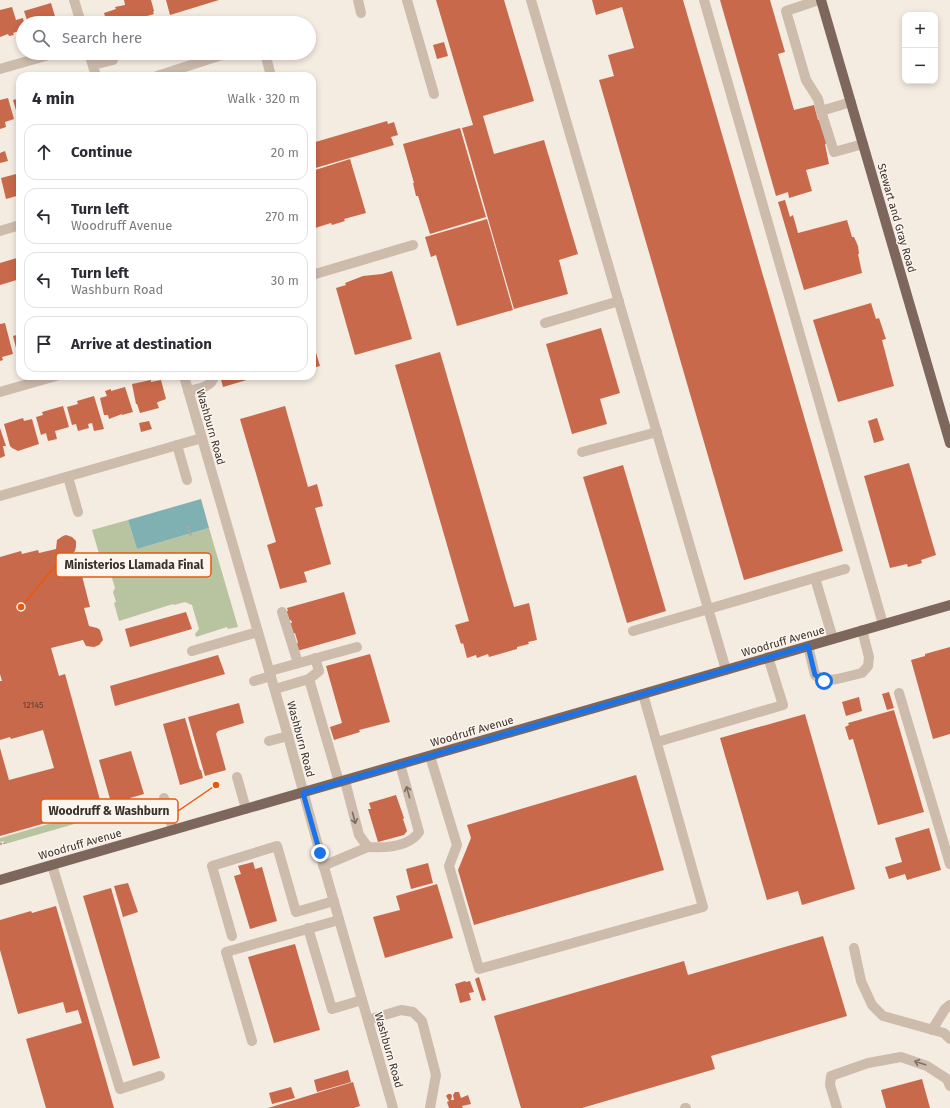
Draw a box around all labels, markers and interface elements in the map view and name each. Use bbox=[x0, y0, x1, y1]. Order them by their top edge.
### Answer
map controls bbox=[902, 12, 938, 84]
button: + bbox=[902, 12, 938, 48]
search box bbox=[16, 16, 316, 60]
icon: search bbox=[30, 27, 52, 49]
text: Search here bbox=[62, 29, 142, 47]
button: − bbox=[902, 48, 938, 84]
text: 4 min bbox=[32, 88, 75, 109]
text: Walk · 320 m bbox=[228, 91, 300, 106]
icon: ahead bbox=[33, 141, 55, 163]
text: Continue bbox=[71, 143, 132, 161]
text: 20 m bbox=[271, 145, 299, 160]
street label: Stewart and Gray Road bbox=[875, 162, 918, 274]
text: Turn left bbox=[71, 200, 129, 218]
icon: left bbox=[33, 205, 55, 227]
text: 270 m bbox=[265, 209, 299, 224]
text: Woodruff Avenue bbox=[71, 218, 172, 233]
text: Turn left bbox=[71, 264, 129, 282]
icon: left bbox=[33, 269, 55, 291]
text: 30 m bbox=[271, 273, 299, 288]
text: Washburn Road bbox=[71, 282, 163, 297]
icon: arrive bbox=[33, 333, 55, 355]
text: Arrive at destination bbox=[71, 335, 212, 353]
street label: Washburn Road bbox=[194, 388, 228, 466]
callout: Ministerios Llamada Final bbox=[56, 553, 211, 577]
text: Ministerios Llamada Final bbox=[64, 558, 204, 572]
street label: Woodruff Avenue bbox=[740, 623, 826, 660]
route start bbox=[815, 672, 833, 690]
house number: 12145 bbox=[22, 700, 44, 710]
street label: Washburn Road bbox=[284, 700, 317, 779]
street label: Woodruff Avenue bbox=[429, 713, 515, 750]
one-way arrow bbox=[404, 786, 411, 799]
callout: Woodruff & Washburn bbox=[41, 799, 178, 823]
text: Woodruff & Washburn bbox=[48, 804, 170, 818]
one-way arrow bbox=[351, 812, 359, 825]
street label: Woodruff Avenue bbox=[37, 826, 123, 863]
route end bbox=[311, 844, 329, 862]
street label: Washburn Road bbox=[372, 1011, 406, 1089]
one-way arrow bbox=[914, 1059, 926, 1067]

